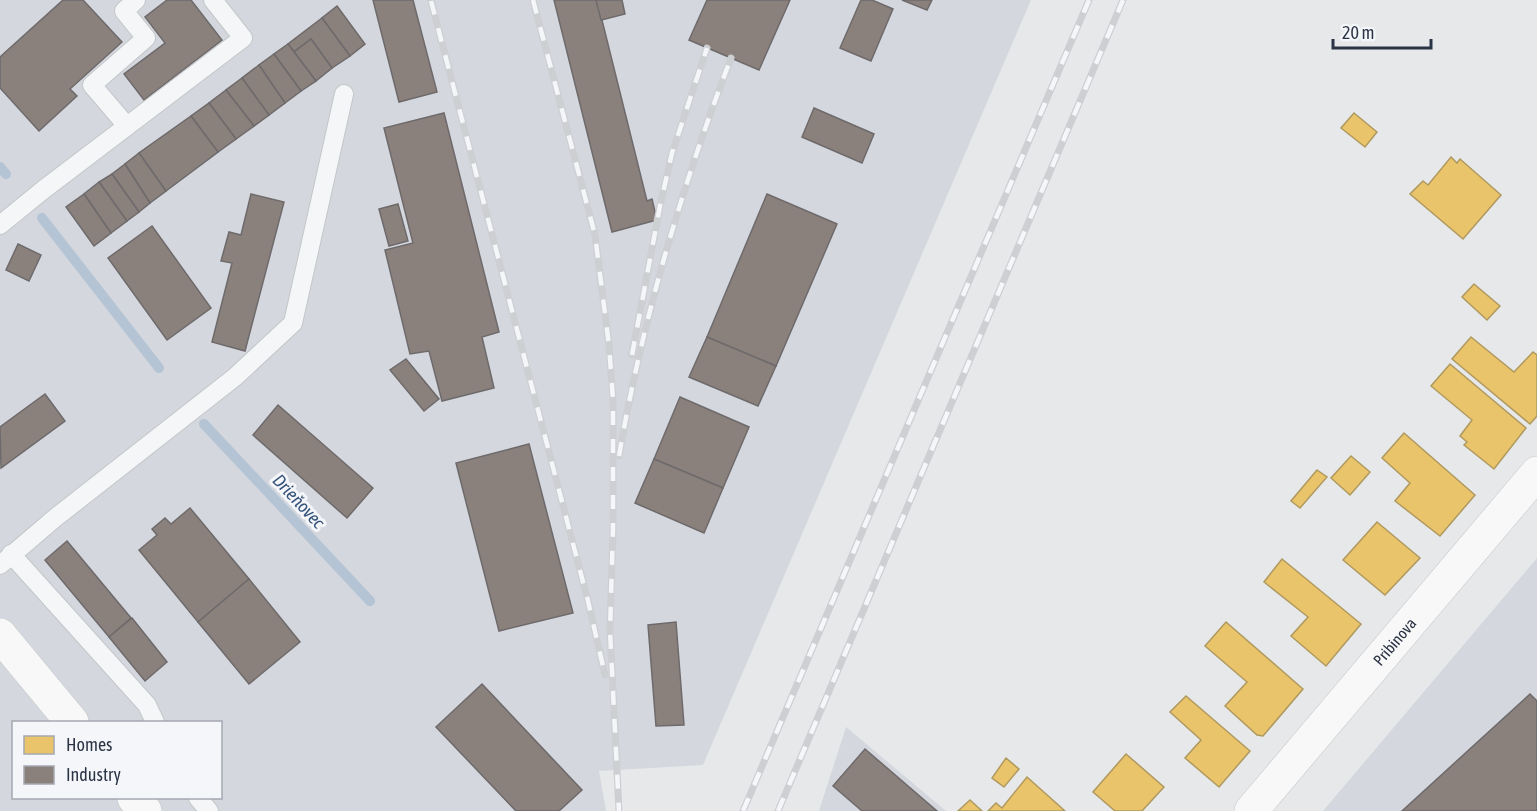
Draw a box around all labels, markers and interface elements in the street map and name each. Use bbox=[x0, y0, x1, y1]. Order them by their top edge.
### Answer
scale bar bbox=[1333, 12, 1430, 50]
text: 20 m bbox=[1342, 22, 1374, 43]
water label: Drieňovec bbox=[269, 470, 330, 533]
street label: Pribinova bbox=[1369, 614, 1420, 669]
legend bbox=[12, 721, 222, 799]
text: Homes bbox=[66, 734, 112, 755]
text: Industry bbox=[66, 764, 121, 785]

